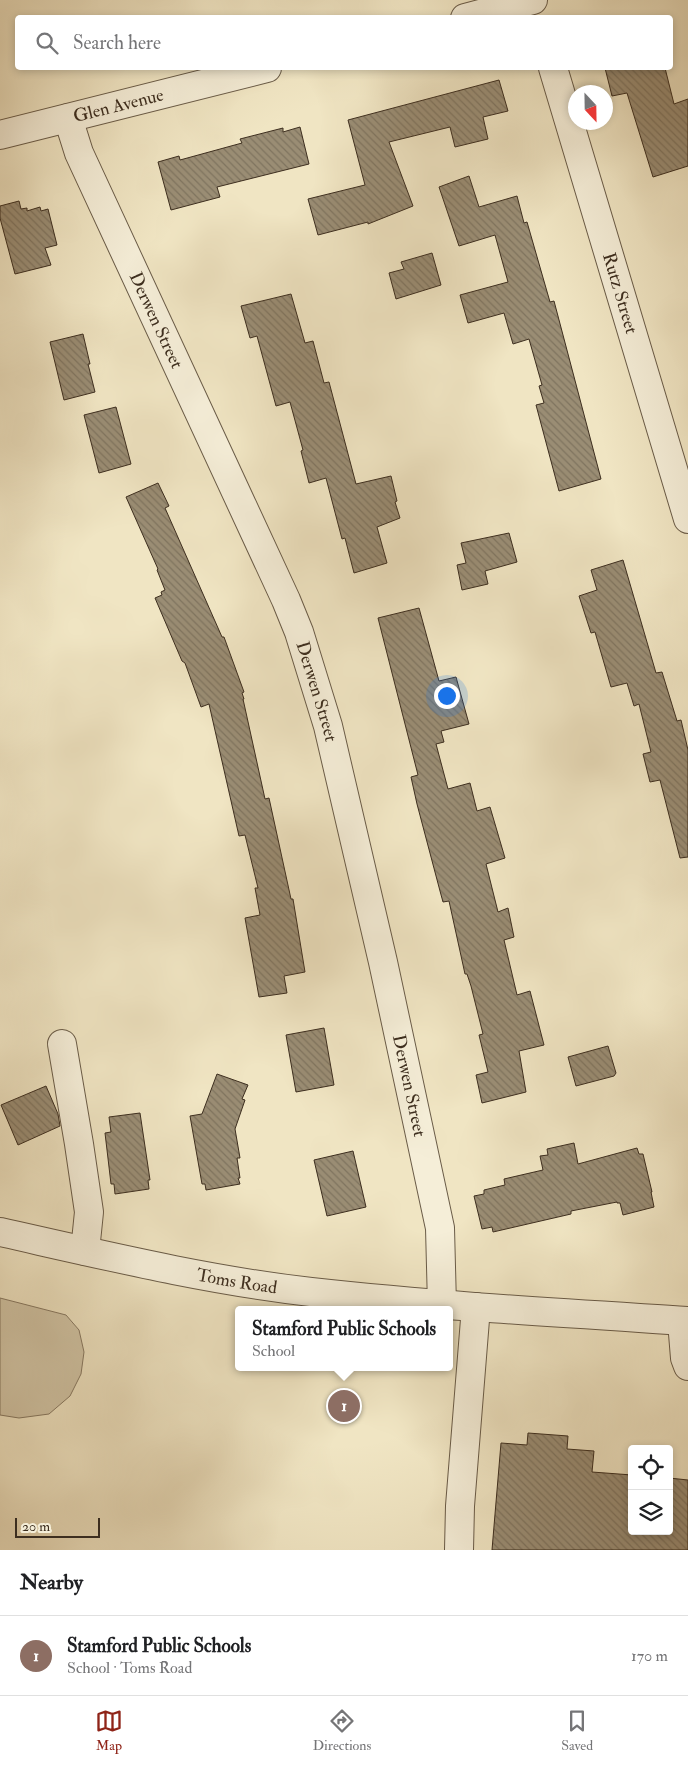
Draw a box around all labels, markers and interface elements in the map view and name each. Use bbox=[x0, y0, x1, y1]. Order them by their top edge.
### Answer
search box bbox=[15, 15, 673, 70]
icon: search bbox=[33, 29, 61, 57]
text: Search here bbox=[73, 31, 161, 55]
street label: Glen Avenue bbox=[71, 83, 167, 128]
north arrow bbox=[568, 85, 613, 130]
street label: Rutz Street bbox=[597, 250, 643, 337]
street label: Derwen Street bbox=[124, 268, 188, 373]
street label: Derwen Street bbox=[291, 639, 342, 744]
your location bbox=[434, 683, 460, 709]
street label: Derwen Street bbox=[387, 1033, 431, 1139]
street label: Toms Road bbox=[195, 1264, 279, 1300]
popup bbox=[235, 1306, 453, 1371]
text: Stamford Public Schools bbox=[252, 1317, 436, 1341]
text: School bbox=[252, 1341, 295, 1361]
pin: 1 bbox=[328, 1387, 360, 1425]
map controls bbox=[628, 1445, 673, 1535]
button: locate bbox=[628, 1445, 673, 1490]
button: layers bbox=[628, 1490, 673, 1535]
scale bar bbox=[15, 1515, 100, 1538]
text: 20 m bbox=[22, 1518, 50, 1535]
text: Nearby bbox=[20, 1569, 83, 1596]
text: Stamford Public Schools bbox=[67, 1634, 251, 1658]
text: 1 bbox=[33, 1646, 39, 1666]
text: 170 m bbox=[631, 1646, 668, 1666]
text: School · Toms Road bbox=[67, 1658, 192, 1678]
tab: Map bbox=[95, 1707, 123, 1754]
tab: Directions bbox=[313, 1707, 371, 1754]
tab: Saved bbox=[561, 1707, 593, 1754]

